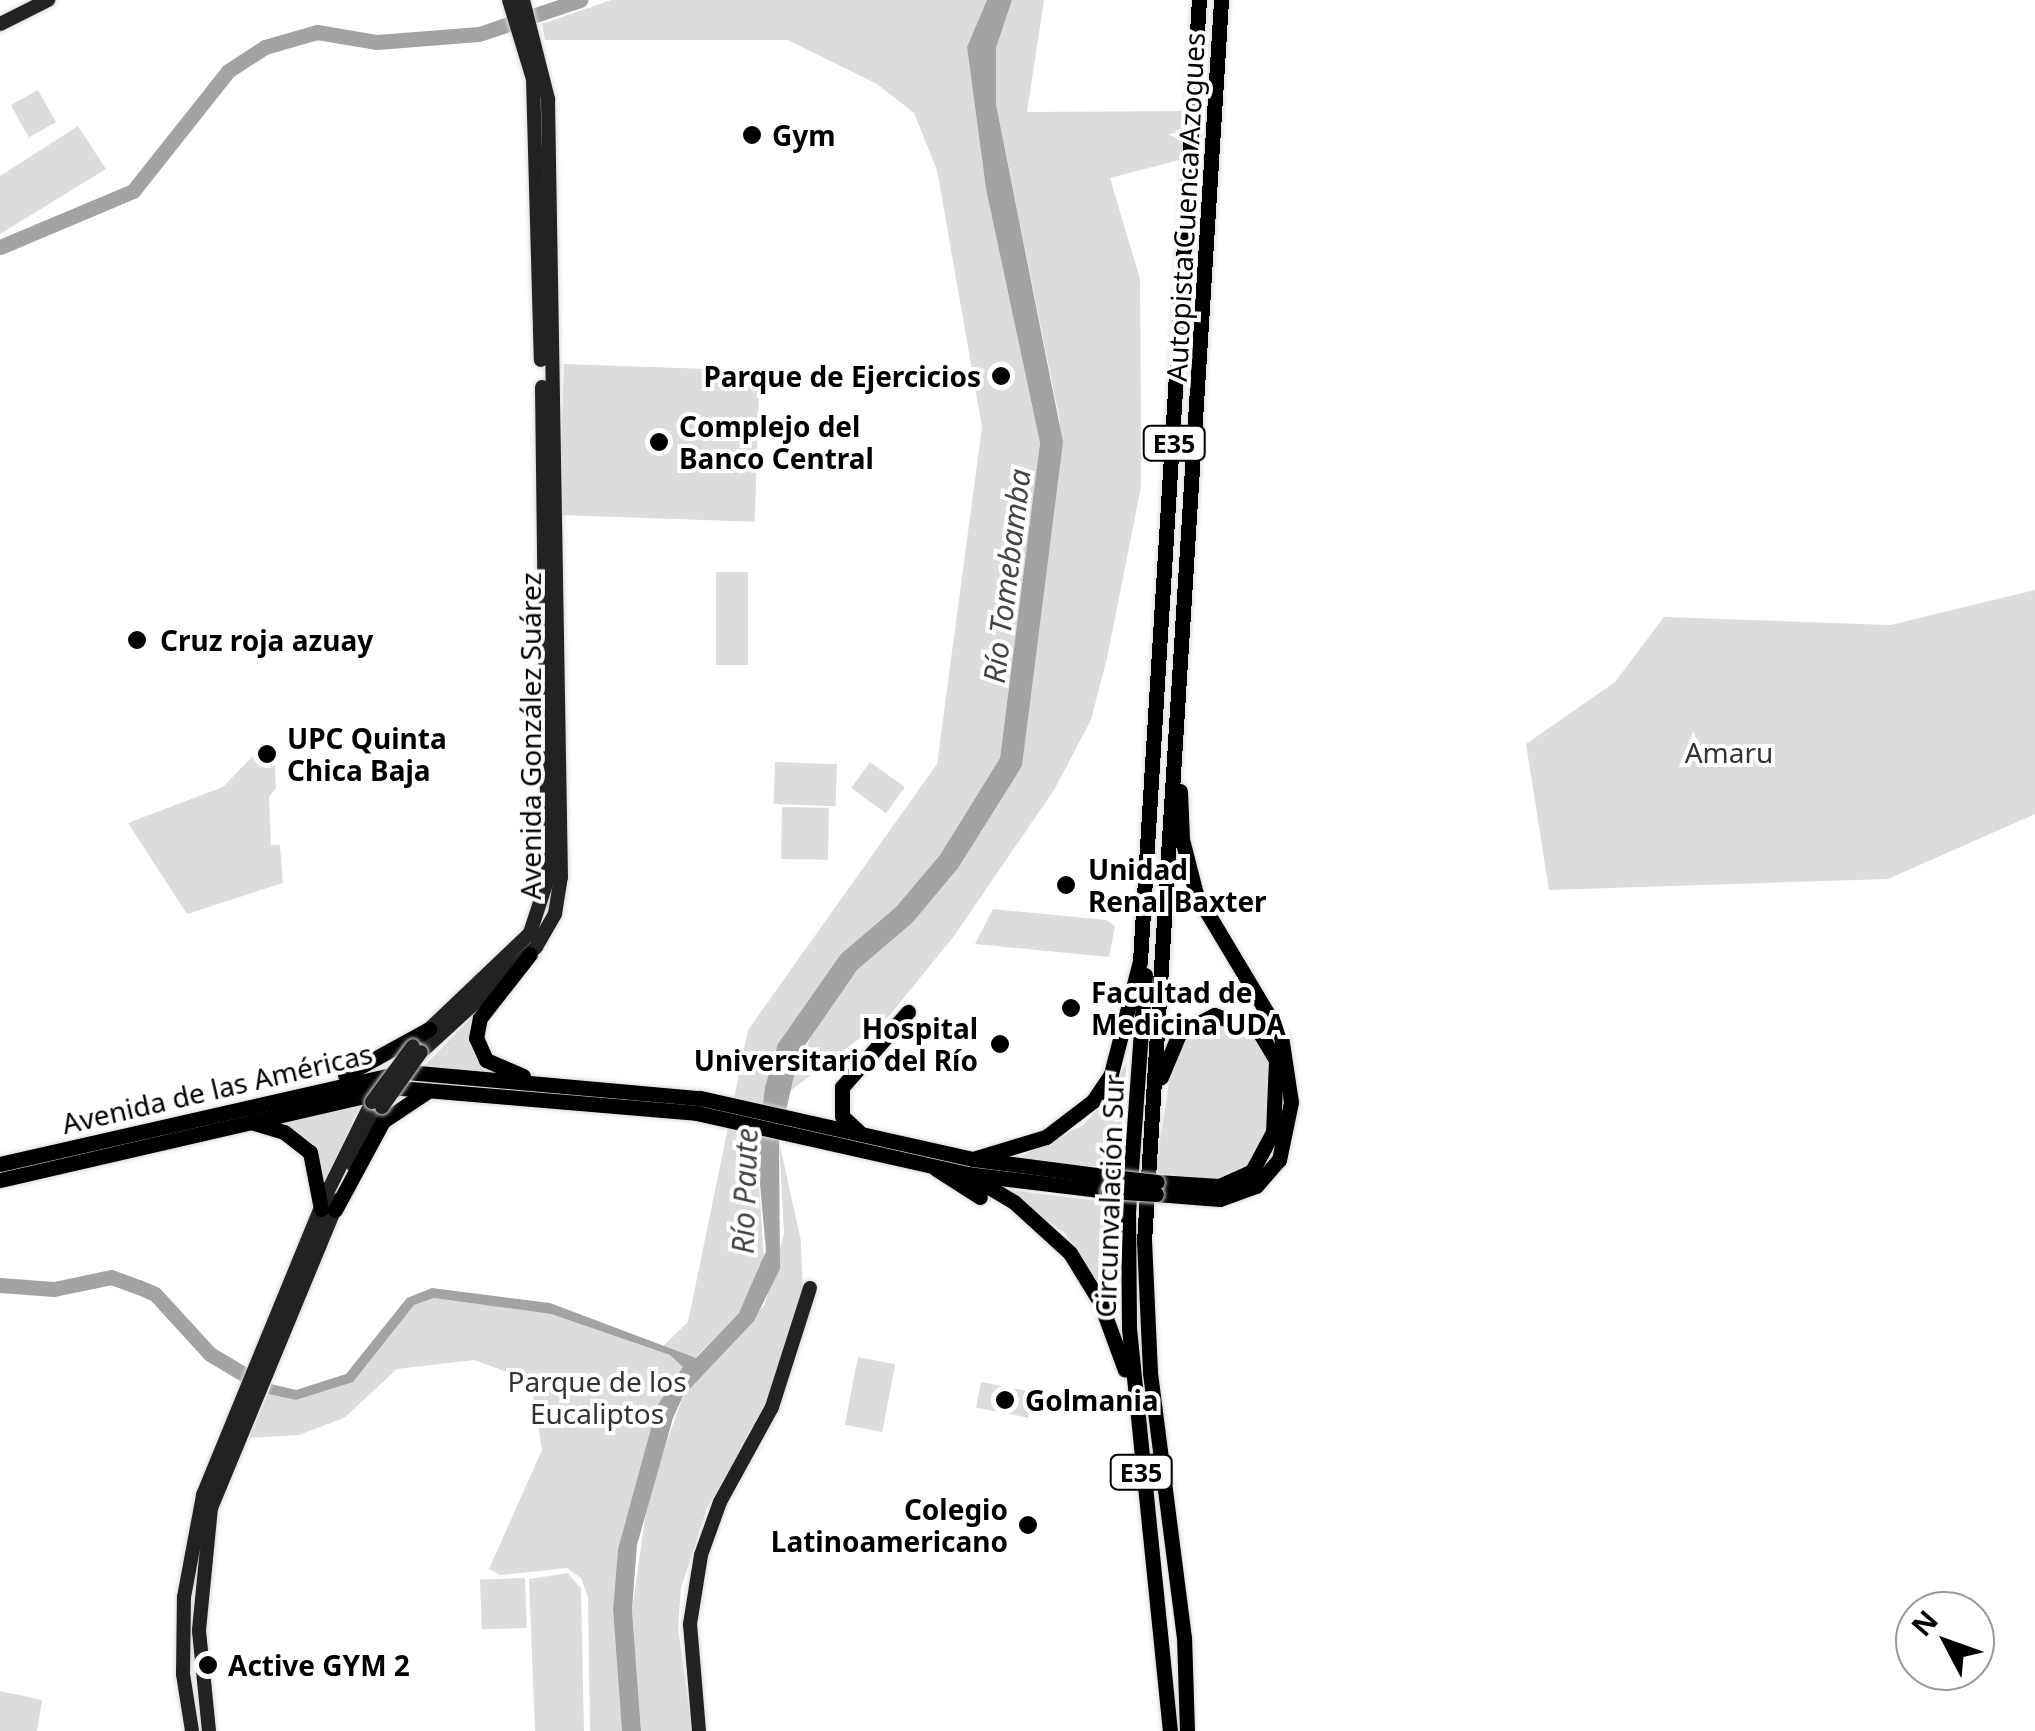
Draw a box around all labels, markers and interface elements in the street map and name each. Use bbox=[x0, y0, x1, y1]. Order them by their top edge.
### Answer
street label: Autopista Cuenca Azogues bbox=[1159, 32, 1211, 382]
place label: Gym bbox=[772, 118, 836, 152]
marker: Gym bbox=[741, 124, 763, 146]
place label: Parque de Ejercicios bbox=[703, 359, 981, 393]
marker: Parque de Ejercicios bbox=[990, 365, 1012, 387]
place label: Complejo del Banco Central bbox=[679, 409, 874, 475]
road number: E35 bbox=[1142, 423, 1206, 463]
marker: Complejo del Banco Central bbox=[648, 431, 670, 453]
water label: Río Tomebamba bbox=[976, 467, 1038, 685]
street label: Avenida González Suárez bbox=[513, 572, 547, 900]
place label: Cruz roja azuay bbox=[160, 623, 373, 657]
marker: Cruz roja azuay bbox=[124, 627, 150, 653]
place label: UPC Quinta Chica Baja bbox=[287, 721, 447, 787]
park label: Amaru bbox=[1685, 735, 1773, 769]
marker: UPC Quinta Chica Baja bbox=[256, 743, 278, 765]
place label: Unidad Renal Baxter bbox=[1088, 852, 1267, 918]
marker: Unidad Renal Baxter bbox=[1053, 872, 1079, 898]
place label: Facultad de Medicina UDA bbox=[1091, 975, 1286, 1041]
marker: Facultad de Medicina UDA bbox=[1060, 997, 1082, 1019]
place label: Hospital Universitario del Río bbox=[694, 1011, 978, 1077]
marker: Hospital Universitario del Río bbox=[987, 1031, 1013, 1057]
street label: Avenida de las Américas bbox=[58, 1036, 376, 1140]
street label: Circunvalación Sur bbox=[1088, 1074, 1130, 1318]
water label: Río Paute bbox=[725, 1127, 765, 1255]
park label: Parque de los Eucaliptos bbox=[507, 1364, 687, 1430]
place label: Golmania bbox=[1025, 1383, 1159, 1417]
marker: Golmania bbox=[994, 1389, 1016, 1411]
road number: E35 bbox=[1108, 1452, 1174, 1492]
place label: Colegio Latinoamericano bbox=[771, 1492, 1008, 1558]
marker: Colegio Latinoamericano bbox=[1017, 1514, 1039, 1536]
north arrow bbox=[1895, 1591, 1995, 1691]
text: N bbox=[1902, 1602, 1946, 1644]
place label: Active GYM 2 bbox=[228, 1648, 410, 1682]
marker: Active GYM 2 bbox=[197, 1654, 219, 1676]

